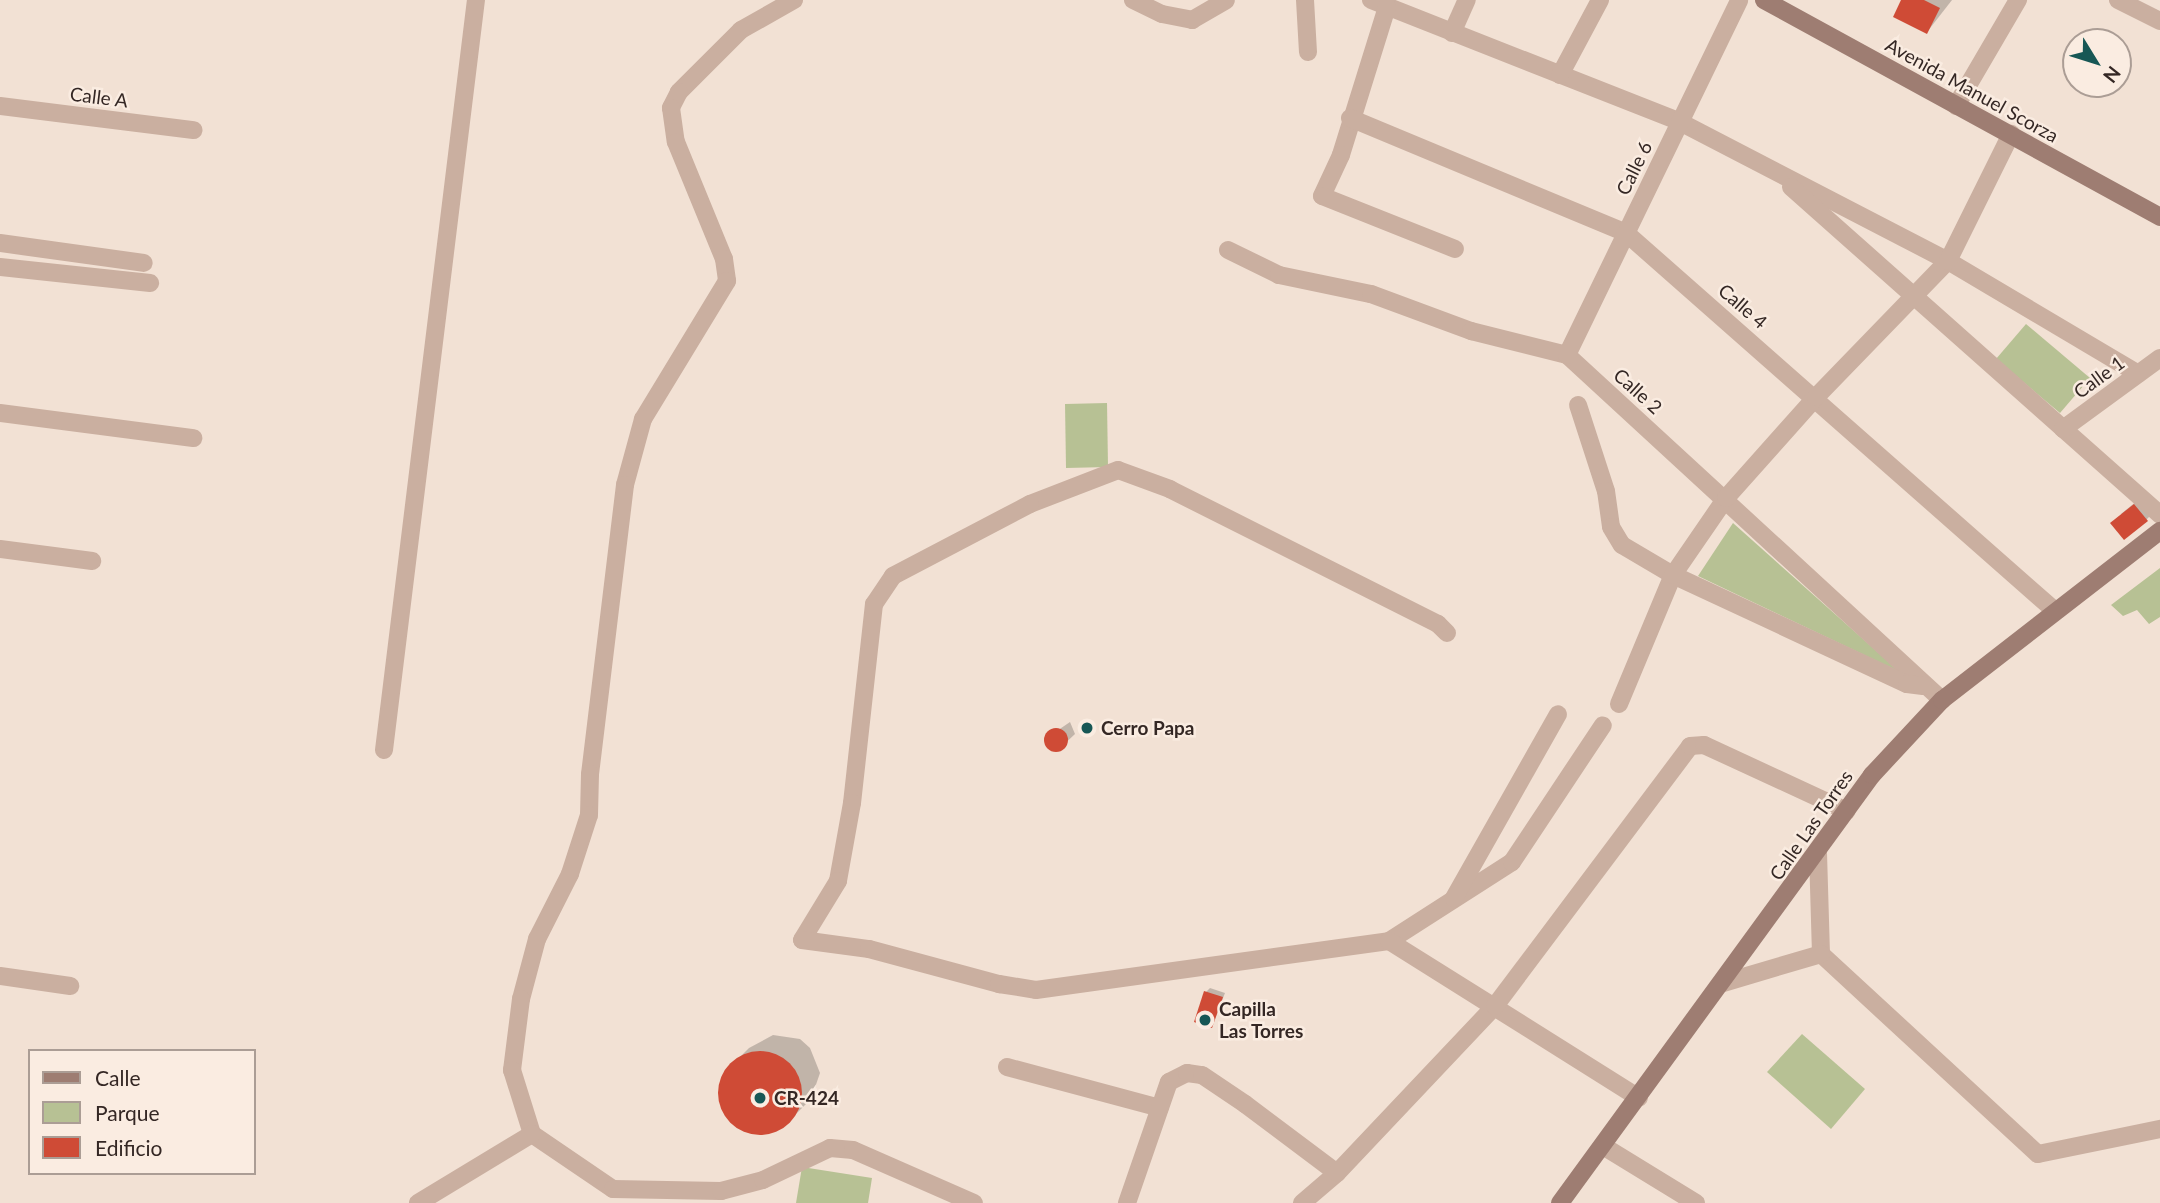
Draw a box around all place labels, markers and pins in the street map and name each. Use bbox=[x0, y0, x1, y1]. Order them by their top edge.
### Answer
place label: Cerro Papa bbox=[1101, 717, 1194, 739]
marker: Cerro Papa bbox=[1079, 720, 1095, 736]
place label: Capilla Las Torres bbox=[1219, 998, 1304, 1042]
marker: Capilla Las Torres bbox=[1197, 1012, 1213, 1028]
place label: CR-424 bbox=[774, 1087, 839, 1109]
marker: CR-424 bbox=[752, 1090, 768, 1106]

